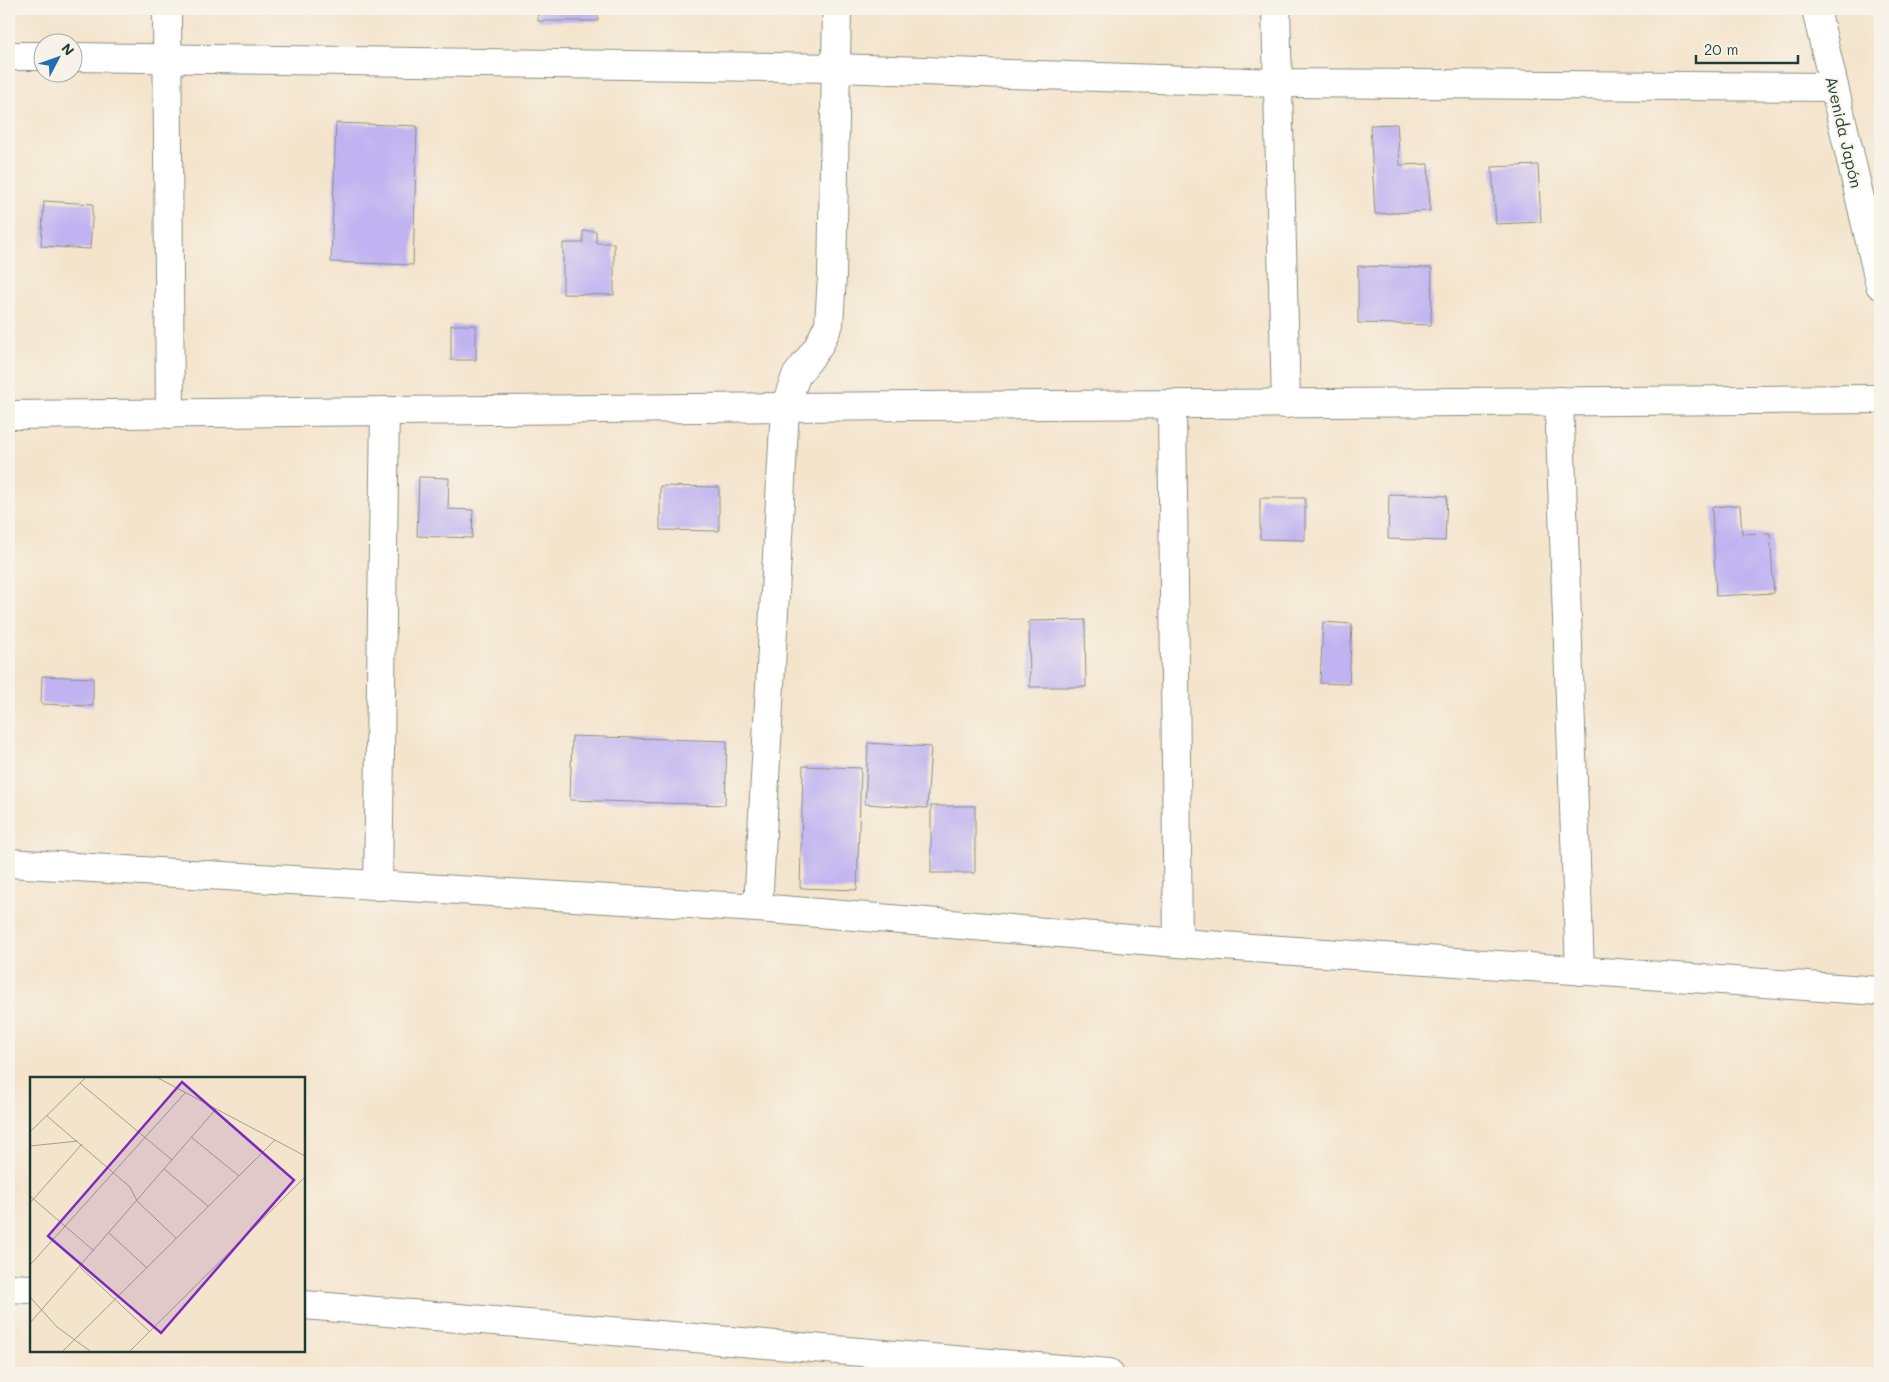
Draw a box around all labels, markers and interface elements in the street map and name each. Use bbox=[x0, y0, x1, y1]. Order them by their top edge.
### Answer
north arrow bbox=[32, 32, 82, 82]
scale bar bbox=[1696, 32, 1799, 64]
text: N bbox=[58, 39, 79, 59]
text: 20 m bbox=[1704, 39, 1738, 59]
street label: Avenida Japón bbox=[1821, 74, 1868, 190]
inset map bbox=[30, 1077, 305, 1352]

